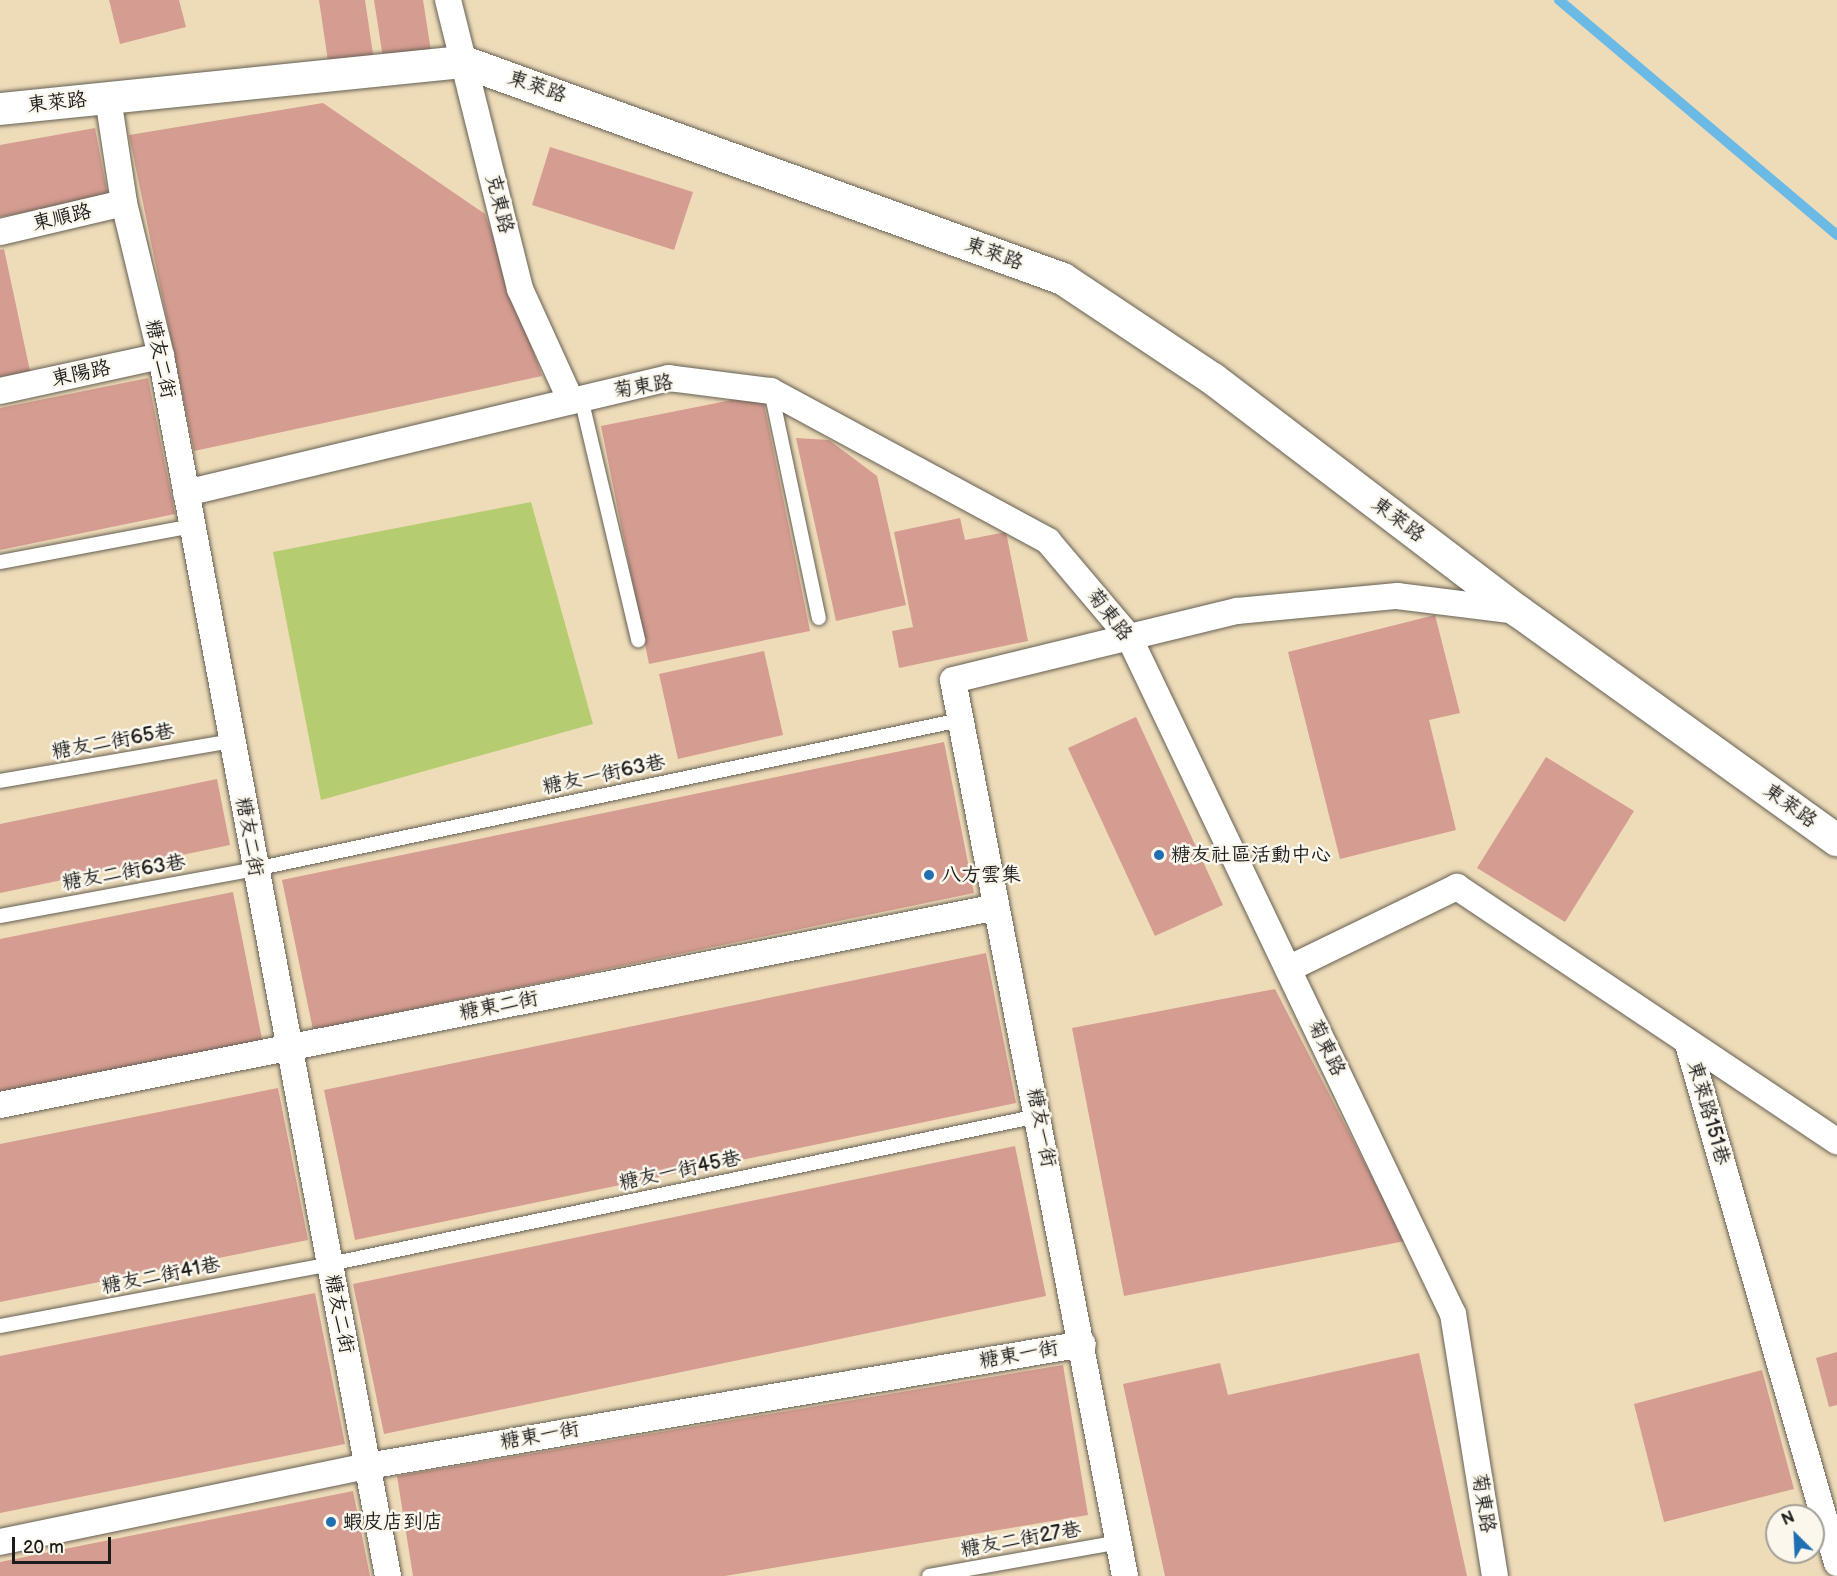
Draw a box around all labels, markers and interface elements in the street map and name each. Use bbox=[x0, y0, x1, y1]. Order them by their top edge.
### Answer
street label: 東萊路 bbox=[505, 66, 569, 108]
street label: 東萊路 bbox=[26, 88, 88, 118]
street label: 克東路 bbox=[480, 172, 518, 236]
street label: 東順路 bbox=[30, 200, 94, 236]
street label: 東萊路 bbox=[962, 232, 1026, 276]
street label: 糖友二街 bbox=[140, 317, 180, 401]
street label: 東陽路 bbox=[49, 356, 113, 392]
street label: 菊東路 bbox=[611, 370, 675, 404]
street label: 東萊路 bbox=[1367, 492, 1429, 548]
street label: 菊東路 bbox=[1081, 584, 1137, 646]
street label: 糖友二街65巷 bbox=[50, 719, 176, 765]
street label: 糖友一街63巷 bbox=[541, 750, 667, 800]
street label: 東萊路 bbox=[1759, 779, 1821, 833]
street label: 糖友二街 bbox=[230, 796, 268, 878]
place label: 糖友社區活動中心 bbox=[1171, 843, 1331, 867]
marker: 糖友社區活動中心 bbox=[1152, 848, 1166, 862]
street label: 糖友二街63巷 bbox=[61, 850, 187, 896]
place label: 八方雲集 bbox=[941, 863, 1021, 887]
marker: 八方雲集 bbox=[922, 868, 936, 882]
street label: 糖東二街 bbox=[457, 987, 541, 1025]
street label: 菊東路 bbox=[1302, 1016, 1350, 1080]
street label: 東萊路151巷 bbox=[1682, 1058, 1734, 1168]
street label: 糖友一街 bbox=[1022, 1086, 1060, 1170]
street label: 糖友一街45巷 bbox=[617, 1146, 743, 1196]
street label: 糖友二街41巷 bbox=[100, 1253, 222, 1299]
street label: 糖友二街 bbox=[320, 1272, 358, 1356]
street label: 糖東一街 bbox=[978, 1336, 1060, 1374]
street label: 糖東一街 bbox=[499, 1417, 581, 1455]
street label: 菊東路 bbox=[1466, 1471, 1500, 1535]
north arrow bbox=[1765, 1504, 1825, 1564]
text: N bbox=[1779, 1508, 1798, 1530]
place label: 蝦皮店到店 bbox=[343, 1510, 443, 1534]
marker: 蝦皮店到店 bbox=[324, 1515, 338, 1529]
street label: 糖友二街27巷 bbox=[959, 1518, 1083, 1562]
scale bar bbox=[15, 1525, 114, 1563]
text: 20 m bbox=[23, 1537, 64, 1558]

